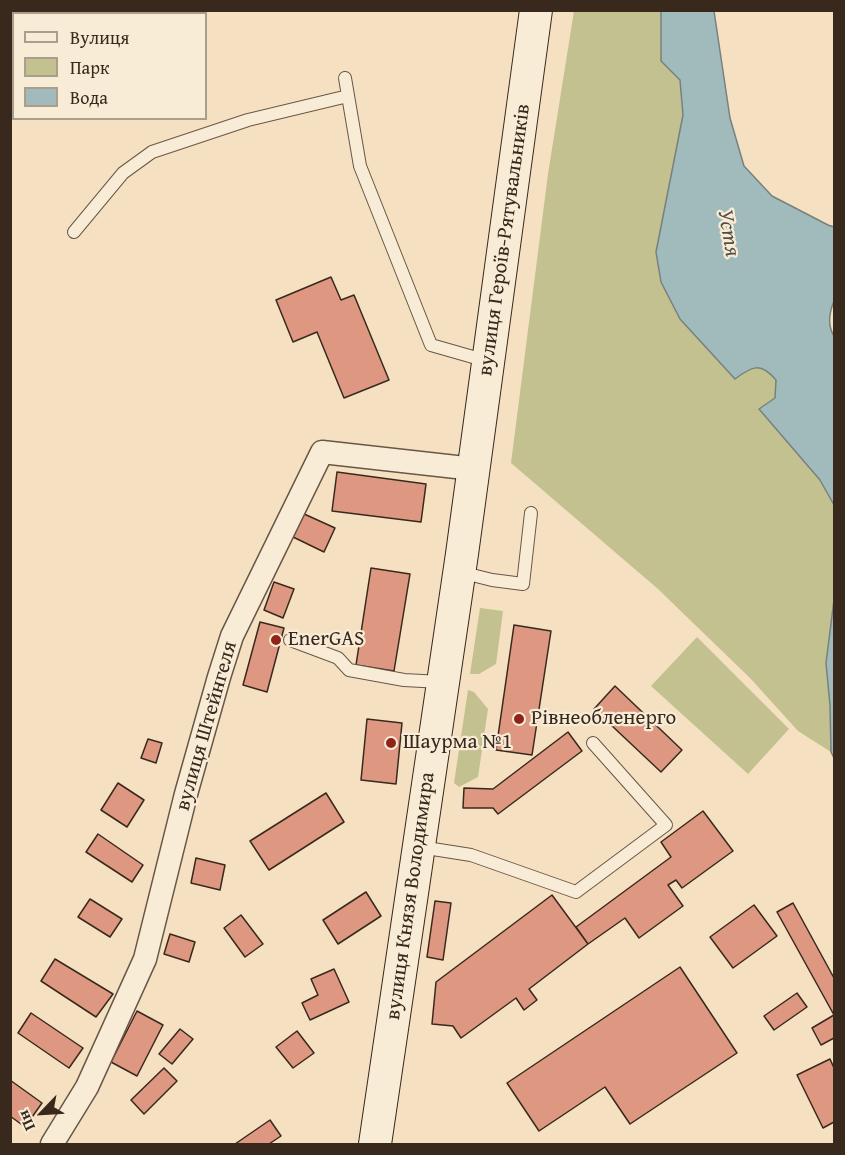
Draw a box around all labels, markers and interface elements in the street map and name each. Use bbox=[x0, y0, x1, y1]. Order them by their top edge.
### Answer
legend bbox=[12, 12, 207, 120]
text: Вулиця bbox=[70, 24, 129, 51]
text: Парк bbox=[70, 54, 109, 81]
text: Вода bbox=[70, 84, 108, 111]
street label: вулиця Героїв-Рятувальників bbox=[473, 102, 537, 378]
water label: Устя bbox=[711, 207, 745, 259]
place label: EnerGAS bbox=[288, 627, 364, 653]
marker: EnerGAS bbox=[269, 633, 283, 647]
street label: вулиця Штейнгеля bbox=[171, 638, 243, 814]
place label: Рівнеобленерго bbox=[531, 706, 676, 732]
marker: Рівнеобленерго bbox=[512, 712, 526, 726]
place label: Шаурма №1 bbox=[403, 730, 512, 756]
marker: Шаурма №1 bbox=[384, 736, 398, 750]
street label: вулиця Князя Володимира bbox=[381, 771, 441, 1021]
north arrow bbox=[12, 1083, 72, 1143]
text: Пн bbox=[10, 1106, 41, 1135]

